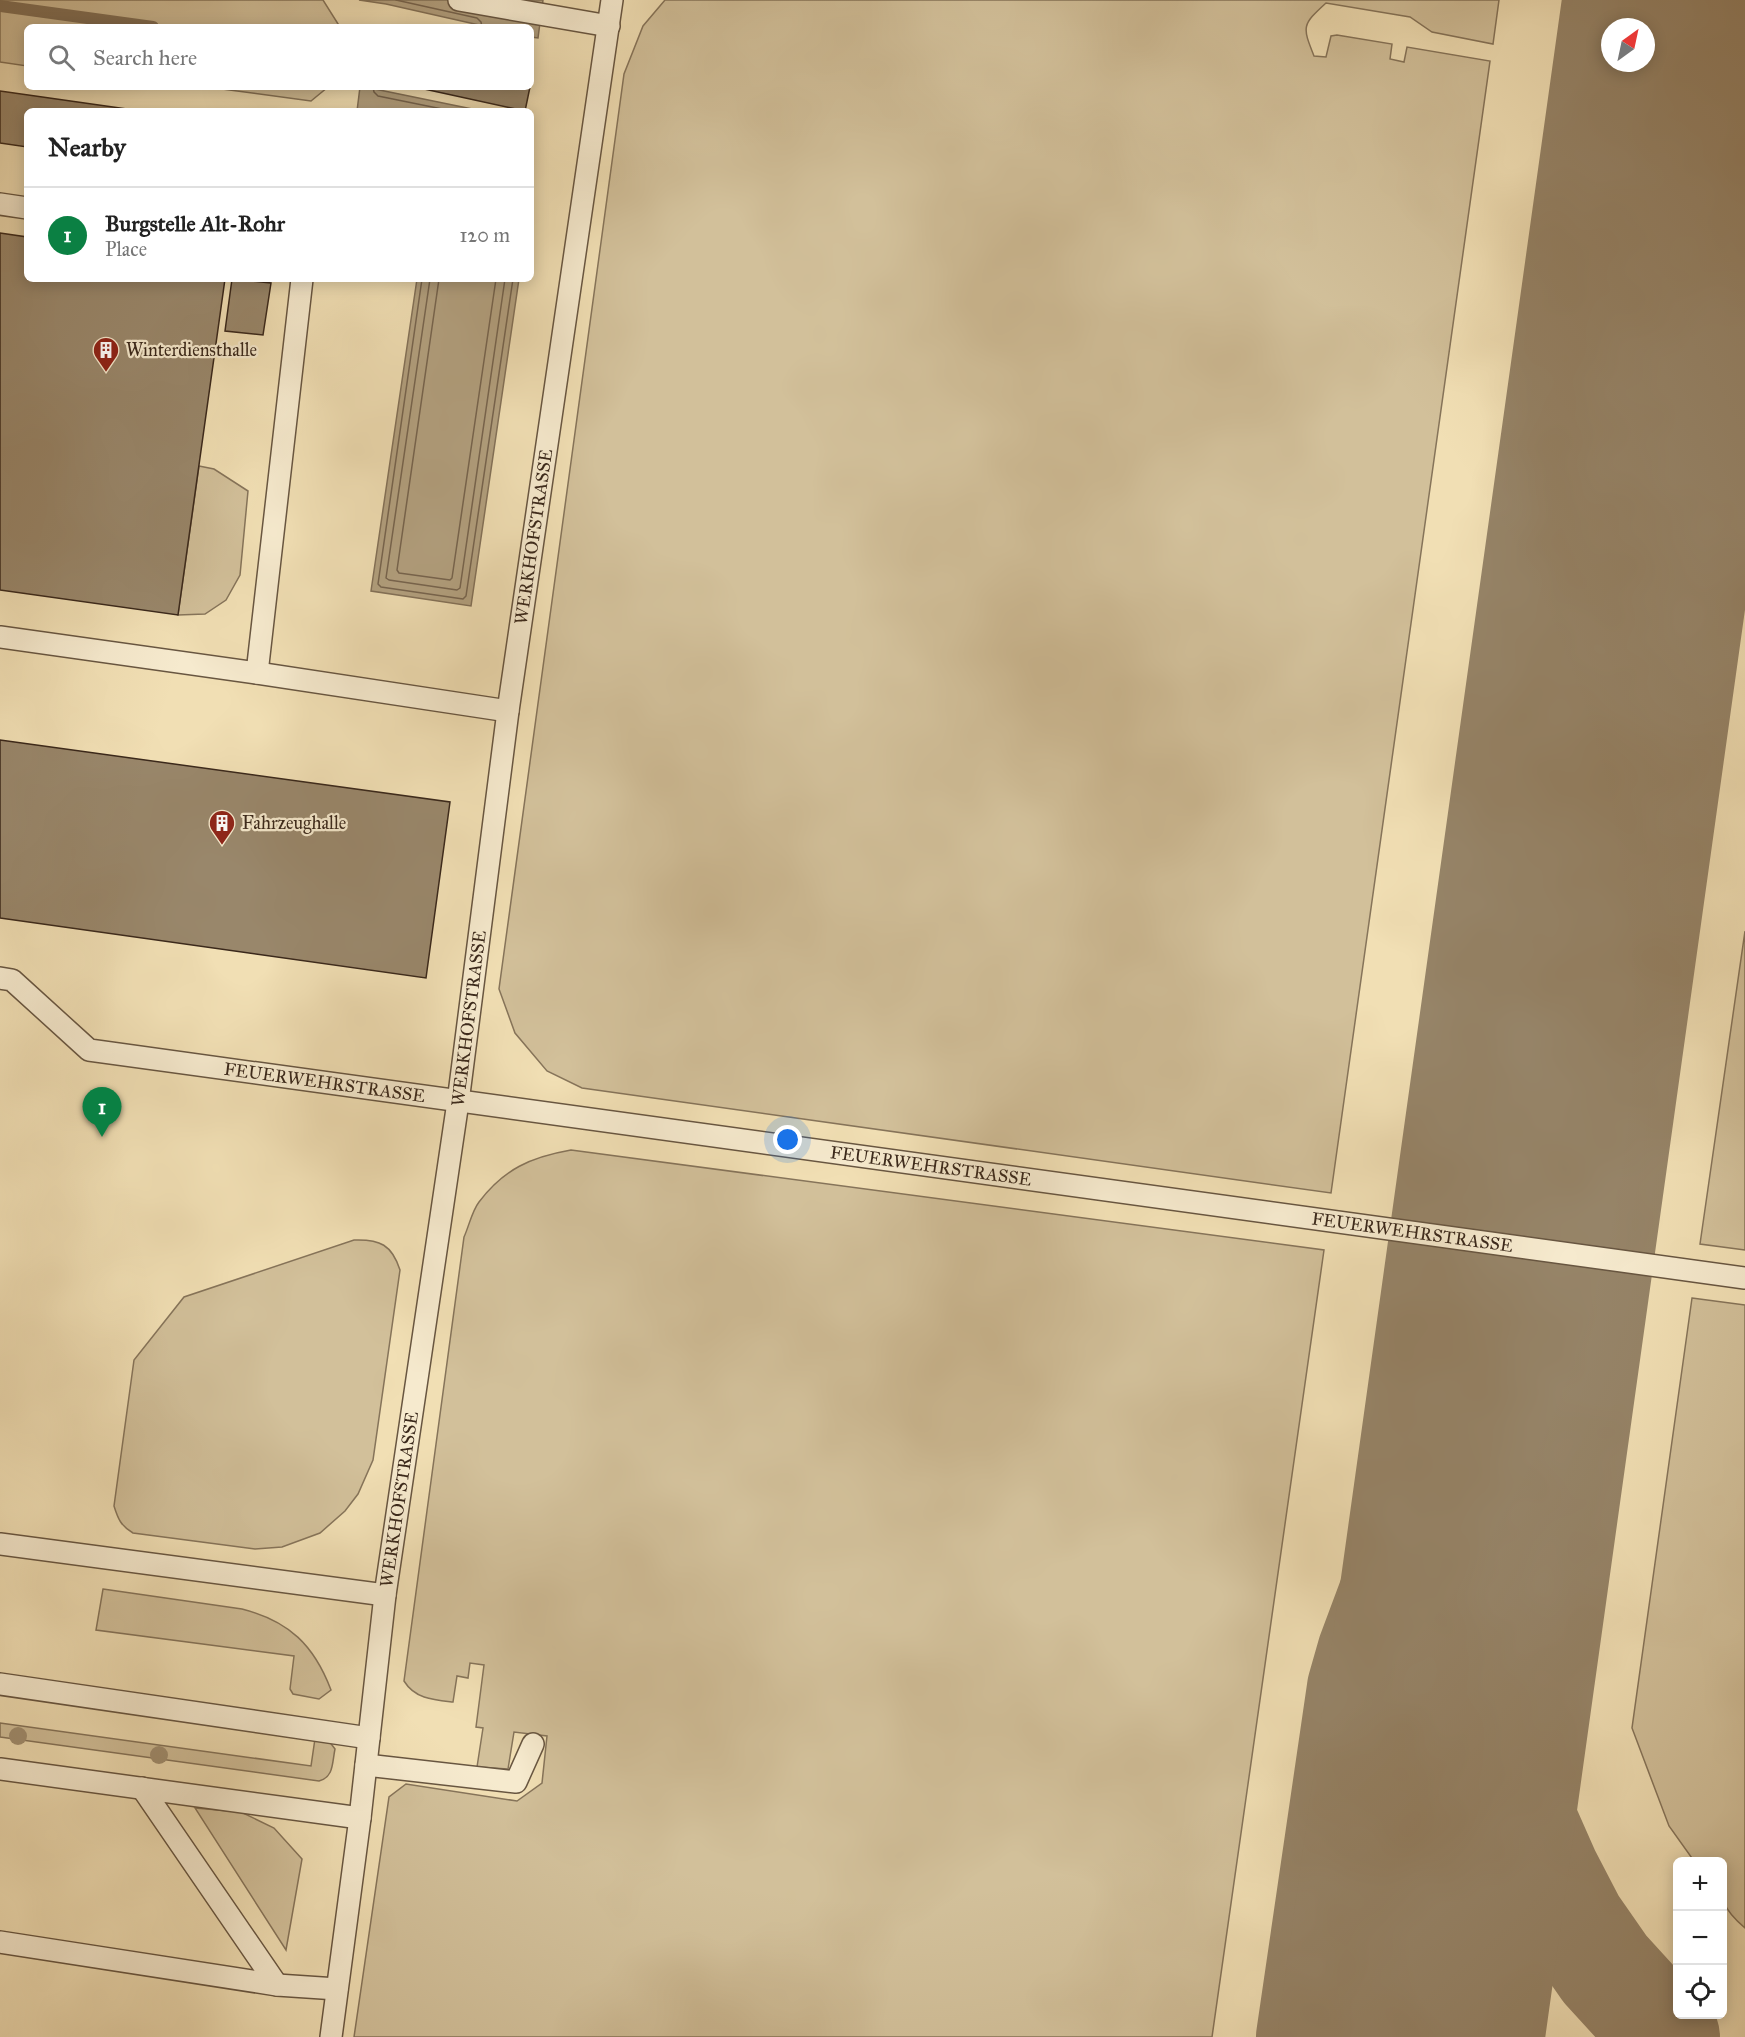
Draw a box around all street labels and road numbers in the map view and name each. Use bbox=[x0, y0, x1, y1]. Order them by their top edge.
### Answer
street label: WERKHOFSTRASSE bbox=[510, 447, 557, 626]
street label: WERKHOFSTRASSE bbox=[447, 929, 491, 1108]
street label: FEUERWEHRSTRASSE bbox=[223, 1058, 427, 1107]
street label: FEUERWEHRSTRASSE bbox=[829, 1141, 1033, 1191]
street label: FEUERWEHRSTRASSE bbox=[1310, 1207, 1514, 1257]
street label: WERKHOFSTRASSE bbox=[375, 1410, 423, 1589]

